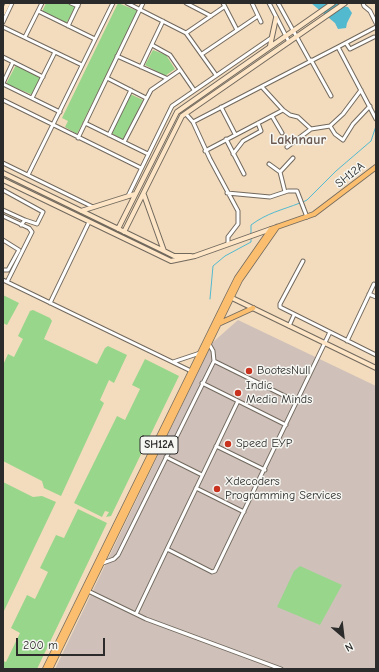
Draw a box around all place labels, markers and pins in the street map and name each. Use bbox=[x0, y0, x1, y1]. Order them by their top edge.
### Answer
place label: BootesNull bbox=[257, 364, 310, 378]
marker: BootesNull bbox=[244, 366, 254, 376]
place label: Indic Media Minds bbox=[246, 379, 312, 407]
marker: Indic Media Minds bbox=[233, 388, 243, 398]
place label: Speed EYP bbox=[236, 437, 292, 451]
marker: Speed EYP bbox=[223, 439, 233, 449]
place label: Xdecoders Programming Services bbox=[225, 475, 341, 503]
marker: Xdecoders Programming Services bbox=[212, 484, 222, 494]

